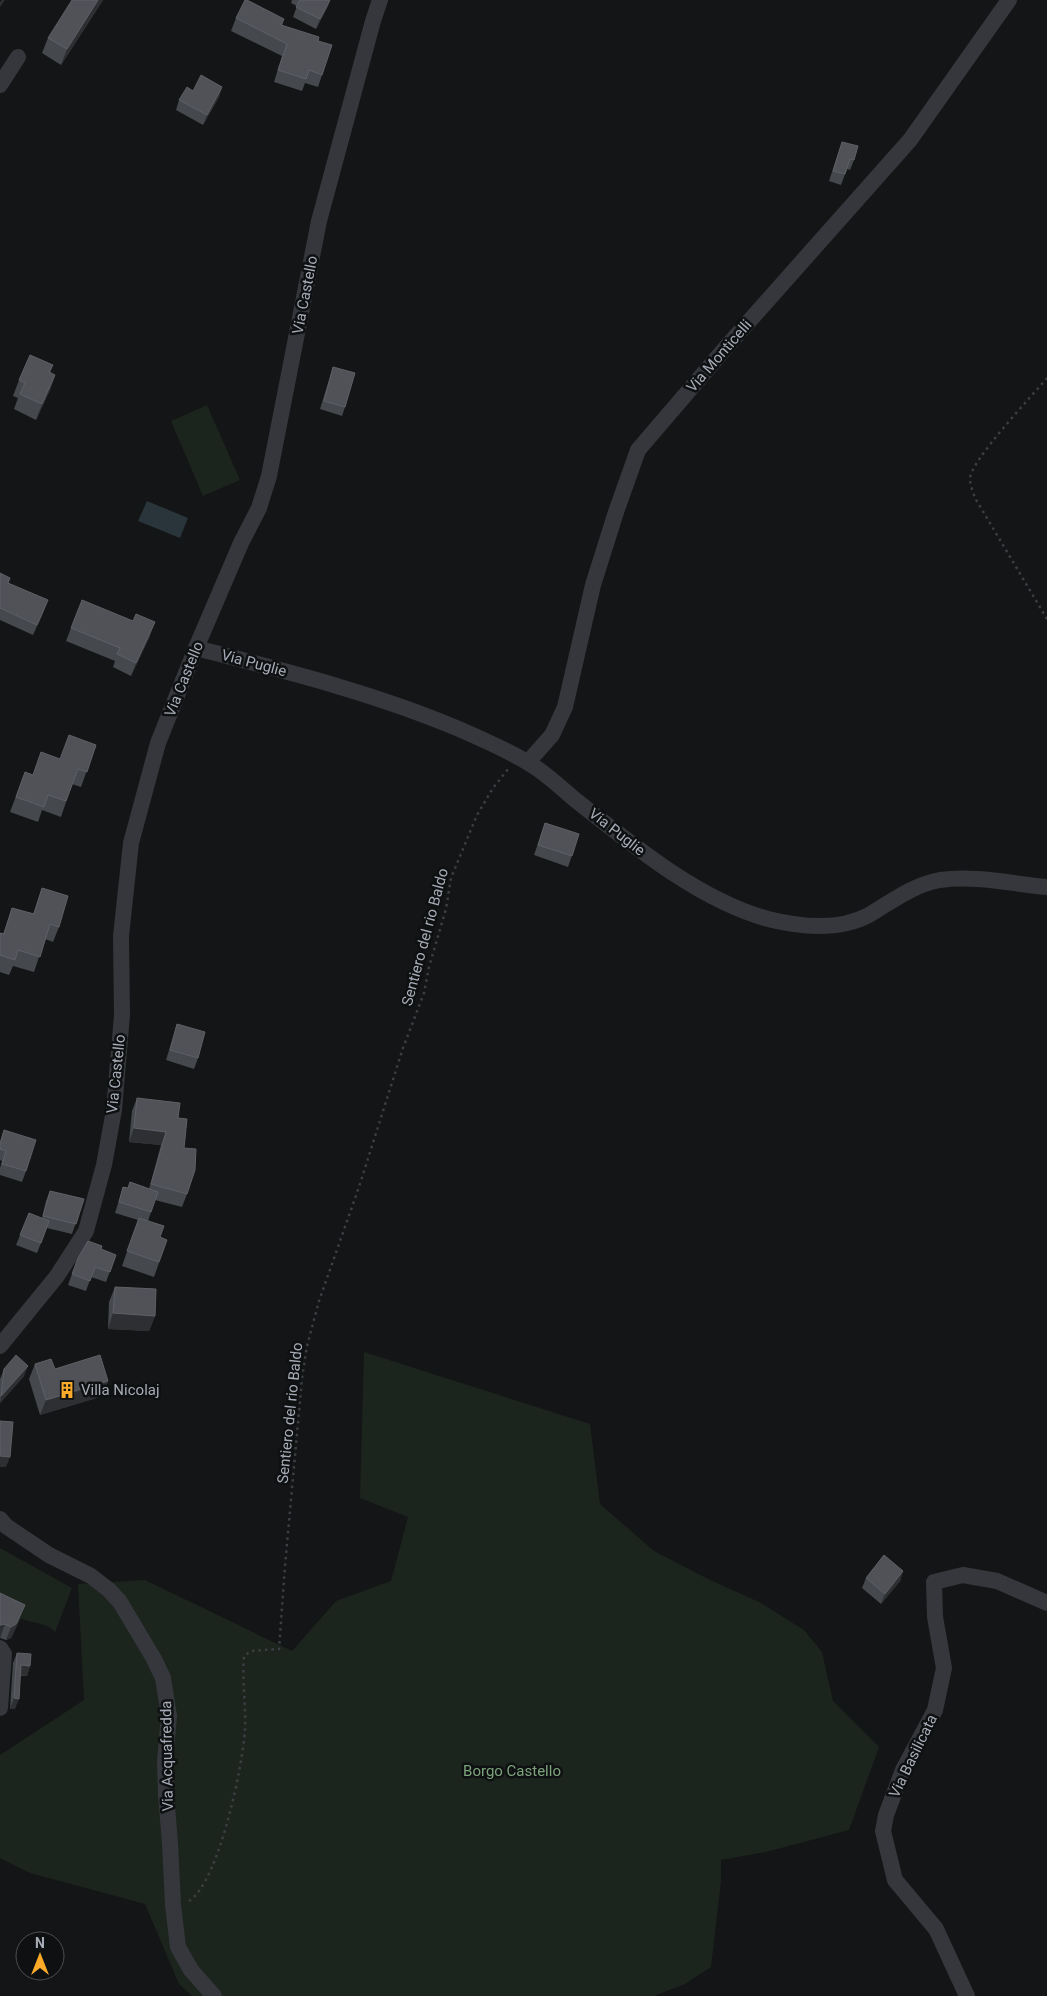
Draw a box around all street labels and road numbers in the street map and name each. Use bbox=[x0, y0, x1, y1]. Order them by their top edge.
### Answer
street label: Via Castello bbox=[289, 254, 321, 336]
street label: Via Monticelli bbox=[683, 316, 755, 396]
street label: Via Castello bbox=[161, 639, 207, 719]
street label: Via Puglie bbox=[220, 646, 288, 680]
street label: Via Puglie bbox=[585, 804, 649, 860]
street label: Sentiero del rio Baldo bbox=[398, 866, 452, 1008]
street label: Via Castello bbox=[103, 1034, 129, 1114]
street label: Sentiero del rio Baldo bbox=[274, 1342, 306, 1484]
street label: Via Acquafredda bbox=[157, 1700, 177, 1812]
street label: Via Basilicata bbox=[885, 1711, 941, 1801]

